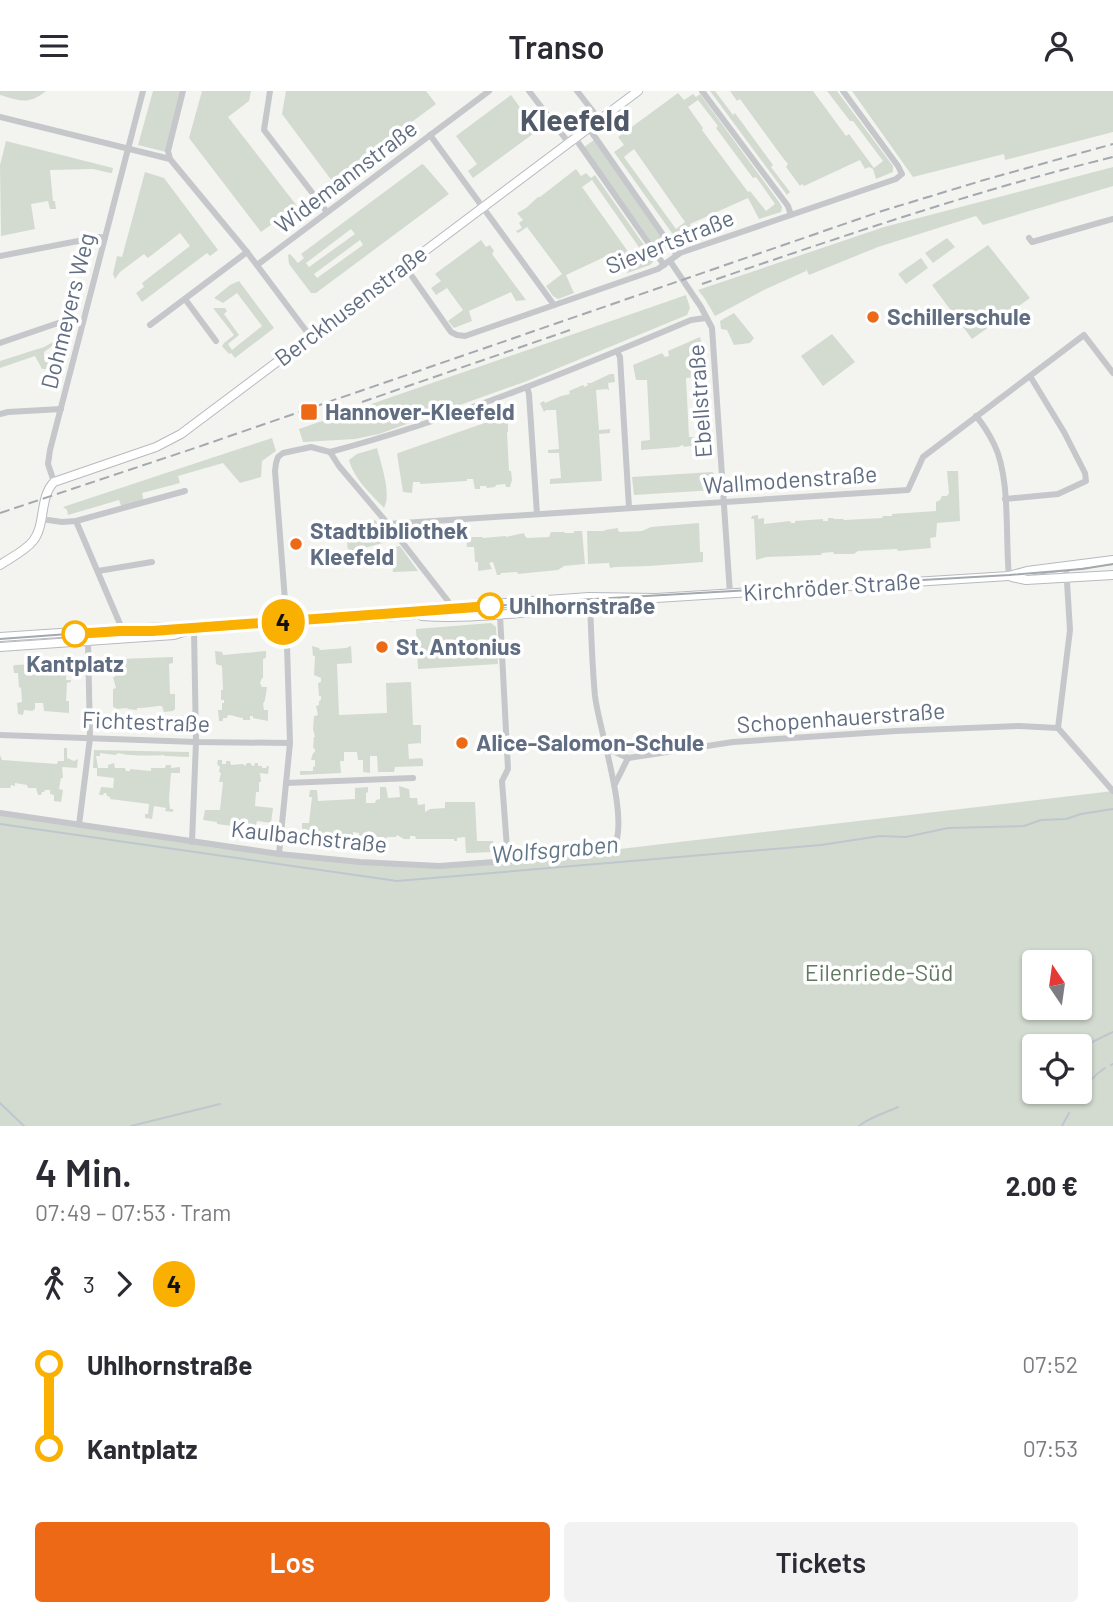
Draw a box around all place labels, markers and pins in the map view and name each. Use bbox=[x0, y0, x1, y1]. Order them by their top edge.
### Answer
place label: Schillerschule bbox=[887, 302, 1031, 330]
marker: Schillerschule bbox=[865, 309, 881, 325]
place label: Hannover-Kleefeld bbox=[325, 397, 515, 425]
marker: Hannover-Kleefeld bbox=[299, 402, 319, 422]
place label: Stadtbibliothek Kleefeld bbox=[310, 516, 468, 570]
marker: Stadtbibliothek Kleefeld bbox=[288, 536, 304, 552]
place label: Uhlhornstraße bbox=[509, 591, 655, 619]
marker: Uhlhornstraße bbox=[477, 593, 503, 619]
marker: Kantplatz bbox=[62, 621, 88, 647]
place label: St. Antonius bbox=[396, 632, 521, 660]
marker: St. Antonius bbox=[374, 639, 390, 655]
place label: Kantplatz bbox=[26, 649, 124, 677]
place label: Alice-Salomon-Schule bbox=[476, 728, 704, 756]
marker: Alice-Salomon-Schule bbox=[454, 735, 470, 751]

